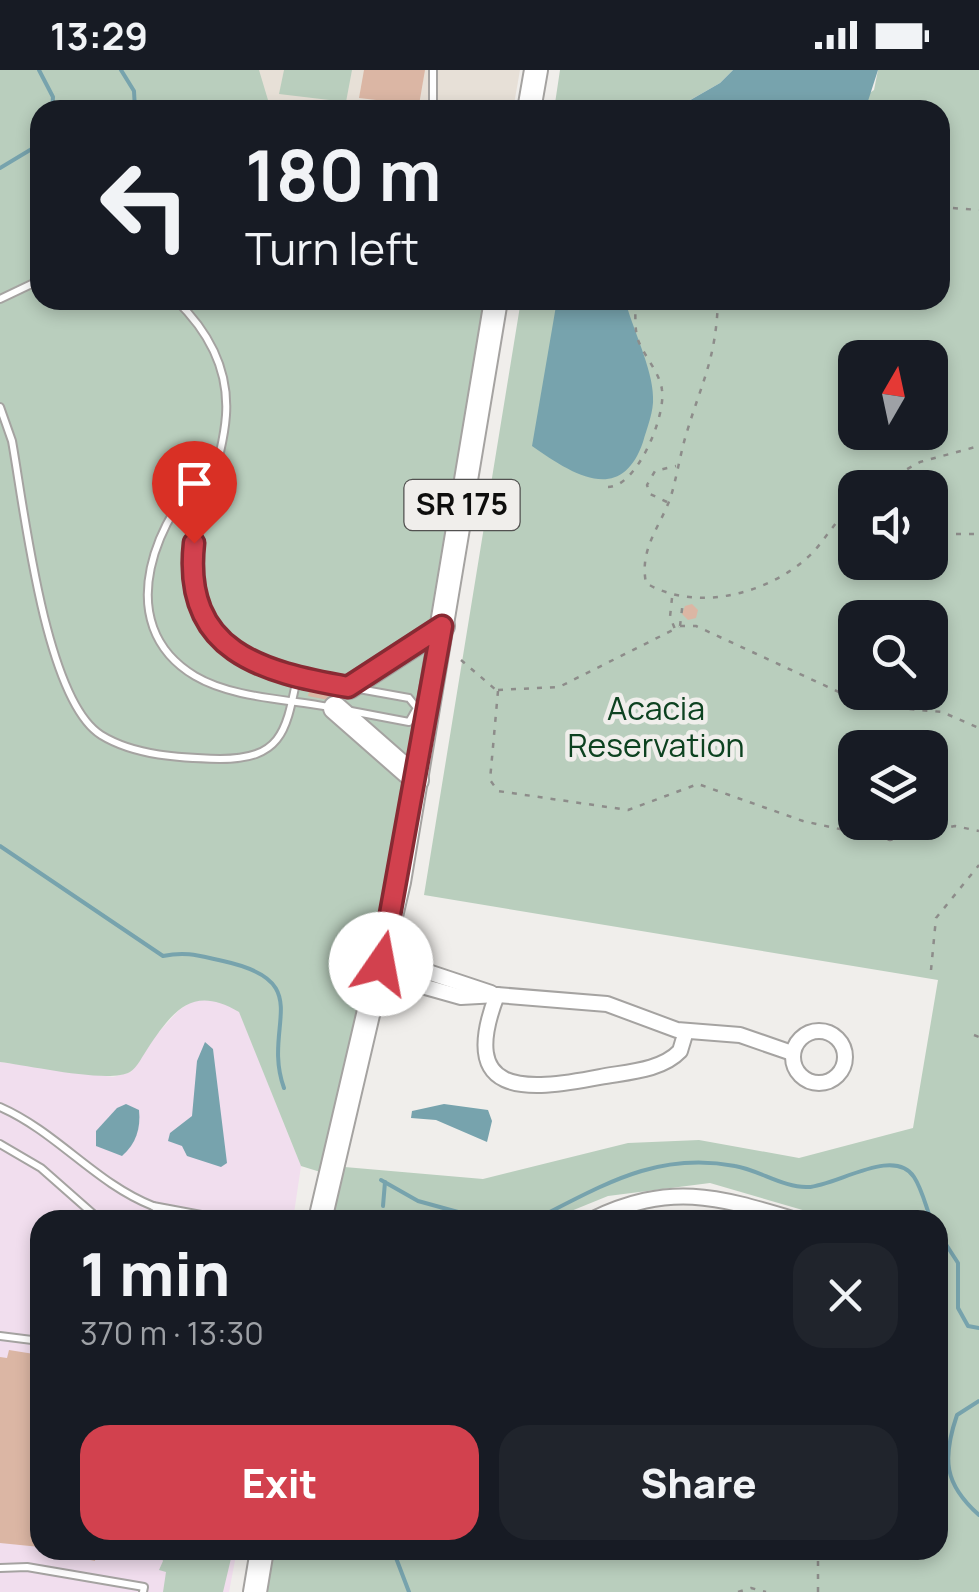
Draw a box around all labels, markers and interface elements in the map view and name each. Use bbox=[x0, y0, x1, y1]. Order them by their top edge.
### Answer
text: 13:29 bbox=[50, 9, 148, 61]
text: 180 m bbox=[245, 126, 442, 222]
icon: left bbox=[80, 140, 210, 270]
text: Turn left bbox=[245, 217, 419, 279]
north arrow bbox=[838, 340, 948, 450]
map controls bbox=[838, 340, 948, 840]
pin bbox=[152, 441, 237, 544]
icon: arrive bbox=[167, 456, 222, 511]
button: sound bbox=[838, 470, 948, 580]
road number: SR 175 bbox=[404, 480, 520, 530]
button: search bbox=[838, 600, 948, 710]
park label: Acacia Reservation bbox=[567, 686, 745, 767]
button: layers bbox=[838, 730, 948, 840]
position arrow bbox=[329, 912, 433, 1016]
text: 1 min bbox=[80, 1232, 230, 1314]
button: close bbox=[793, 1243, 898, 1348]
text: 370 m · 13:30 bbox=[80, 1311, 264, 1355]
button: Exit bbox=[80, 1425, 479, 1540]
button: Share bbox=[499, 1425, 898, 1540]

